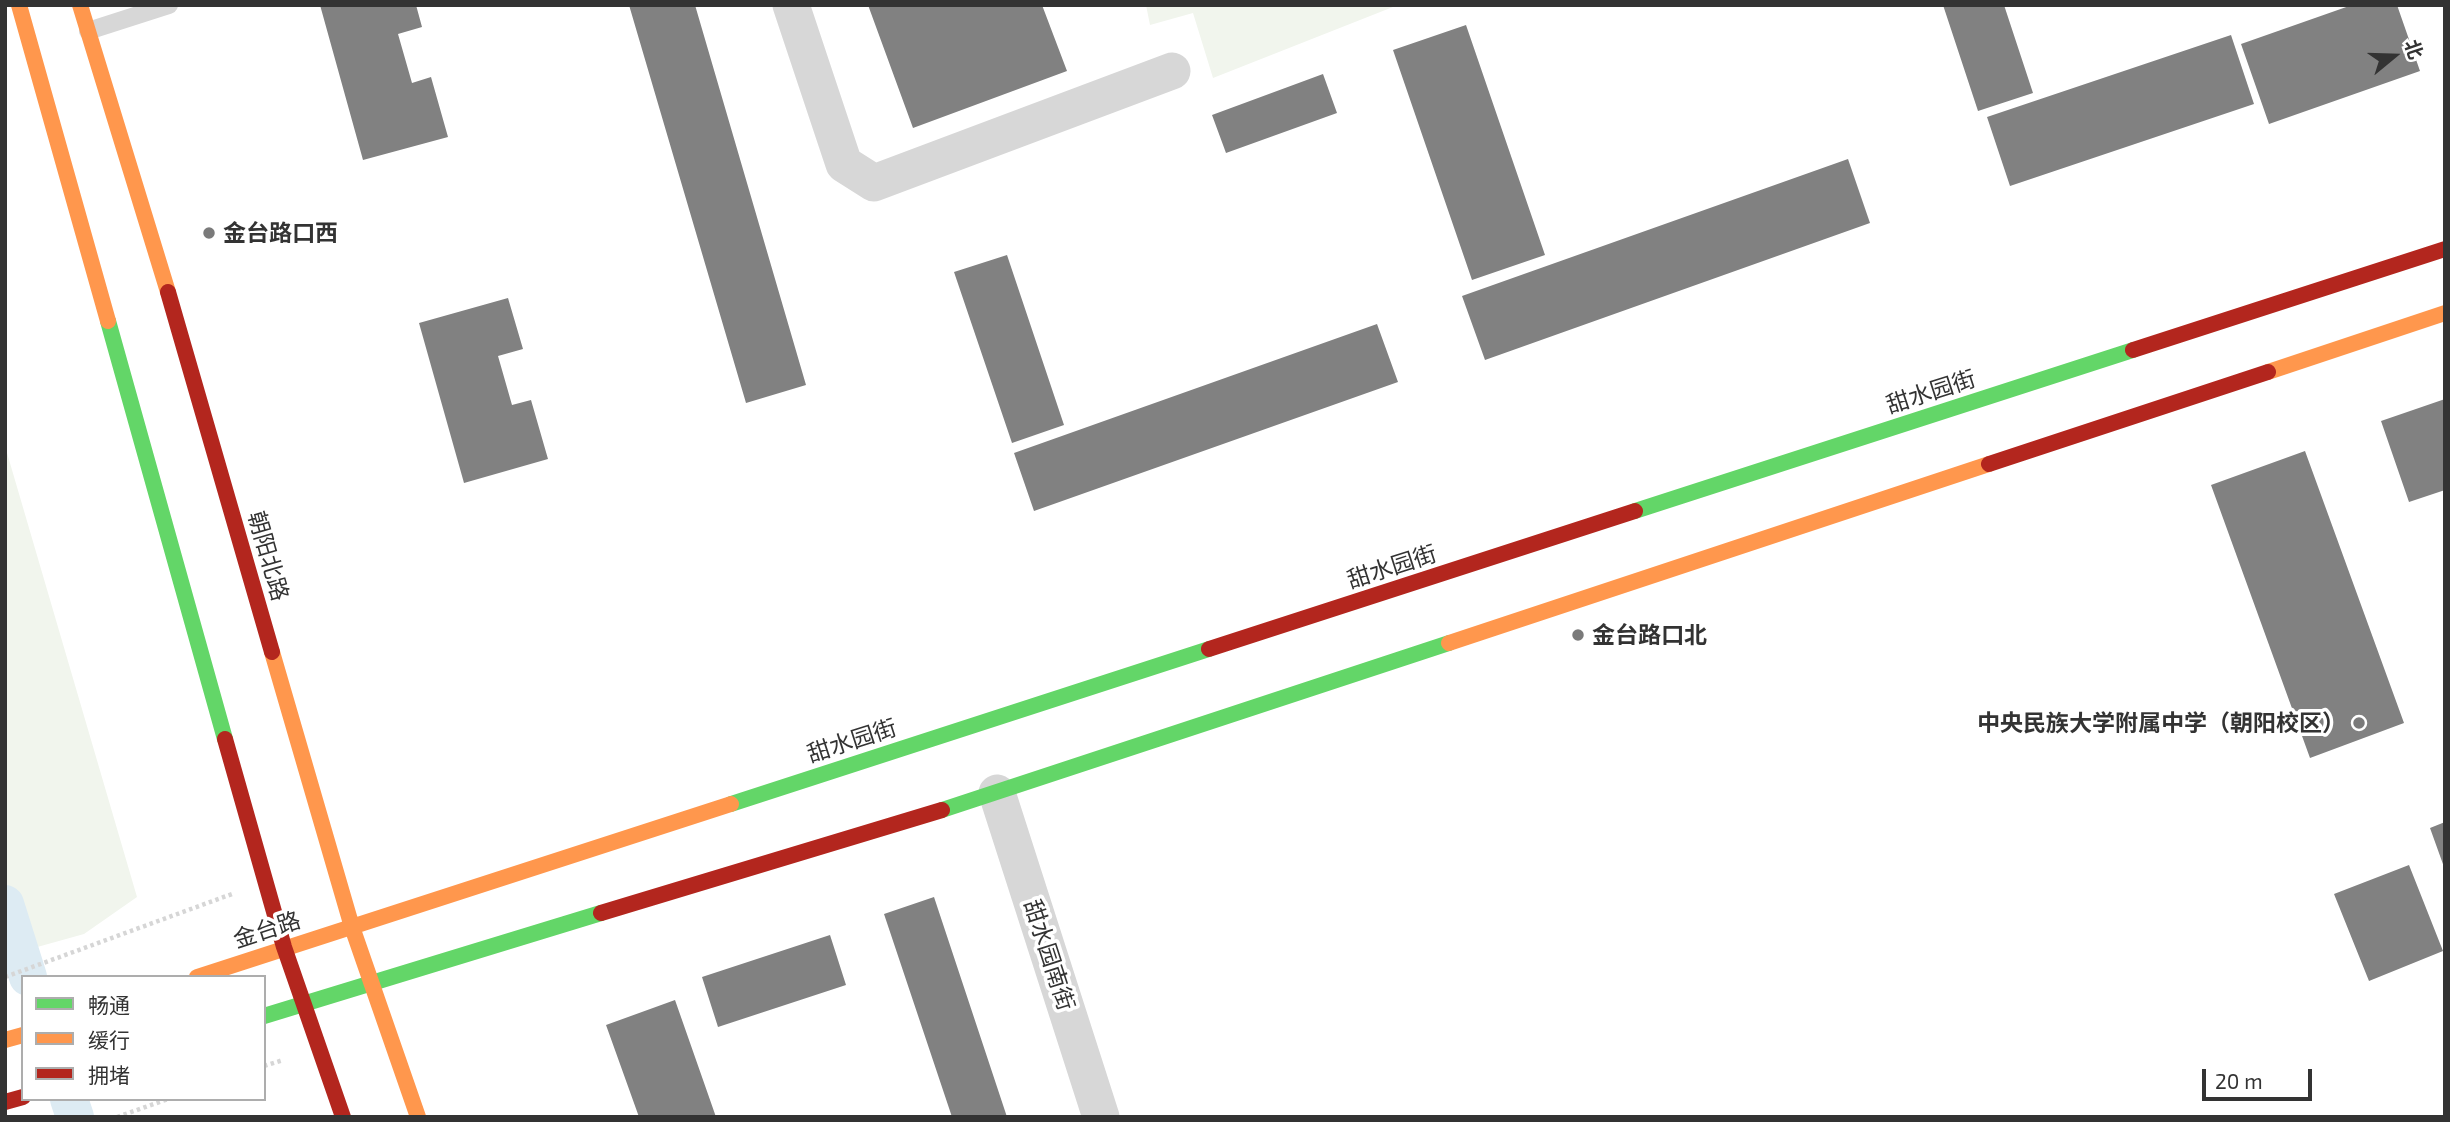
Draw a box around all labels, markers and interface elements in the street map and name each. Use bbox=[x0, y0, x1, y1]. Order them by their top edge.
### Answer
north arrow bbox=[2359, 21, 2429, 91]
text: 北 bbox=[2400, 36, 2428, 62]
place label: 金台路口西 bbox=[223, 219, 338, 247]
marker: 金台路口西 bbox=[201, 225, 217, 241]
street label: 甜水园街 bbox=[1883, 365, 1979, 419]
street label: 朝阳北路 bbox=[242, 508, 294, 604]
street label: 甜水园街 bbox=[1344, 540, 1440, 594]
place label: 金台路口北 bbox=[1592, 621, 1707, 649]
marker: 金台路口北 bbox=[1570, 627, 1586, 643]
place label: 中央民族大学附属中学（朝阳校区） bbox=[1977, 709, 2345, 737]
street label: 甜水园街 bbox=[804, 714, 900, 768]
marker: 中央民族大学附属中学（朝阳校区） bbox=[2351, 715, 2367, 731]
street label: 甜水园南街 bbox=[1018, 896, 1080, 1014]
street label: 金台路 bbox=[230, 906, 304, 954]
legend bbox=[21, 975, 266, 1101]
text: 畅通 bbox=[88, 992, 130, 1017]
text: 缓行 bbox=[88, 1027, 130, 1052]
scale bar bbox=[2205, 1056, 2315, 1100]
text: 拥堵 bbox=[88, 1062, 130, 1087]
text: 20 m bbox=[2215, 1068, 2263, 1093]

